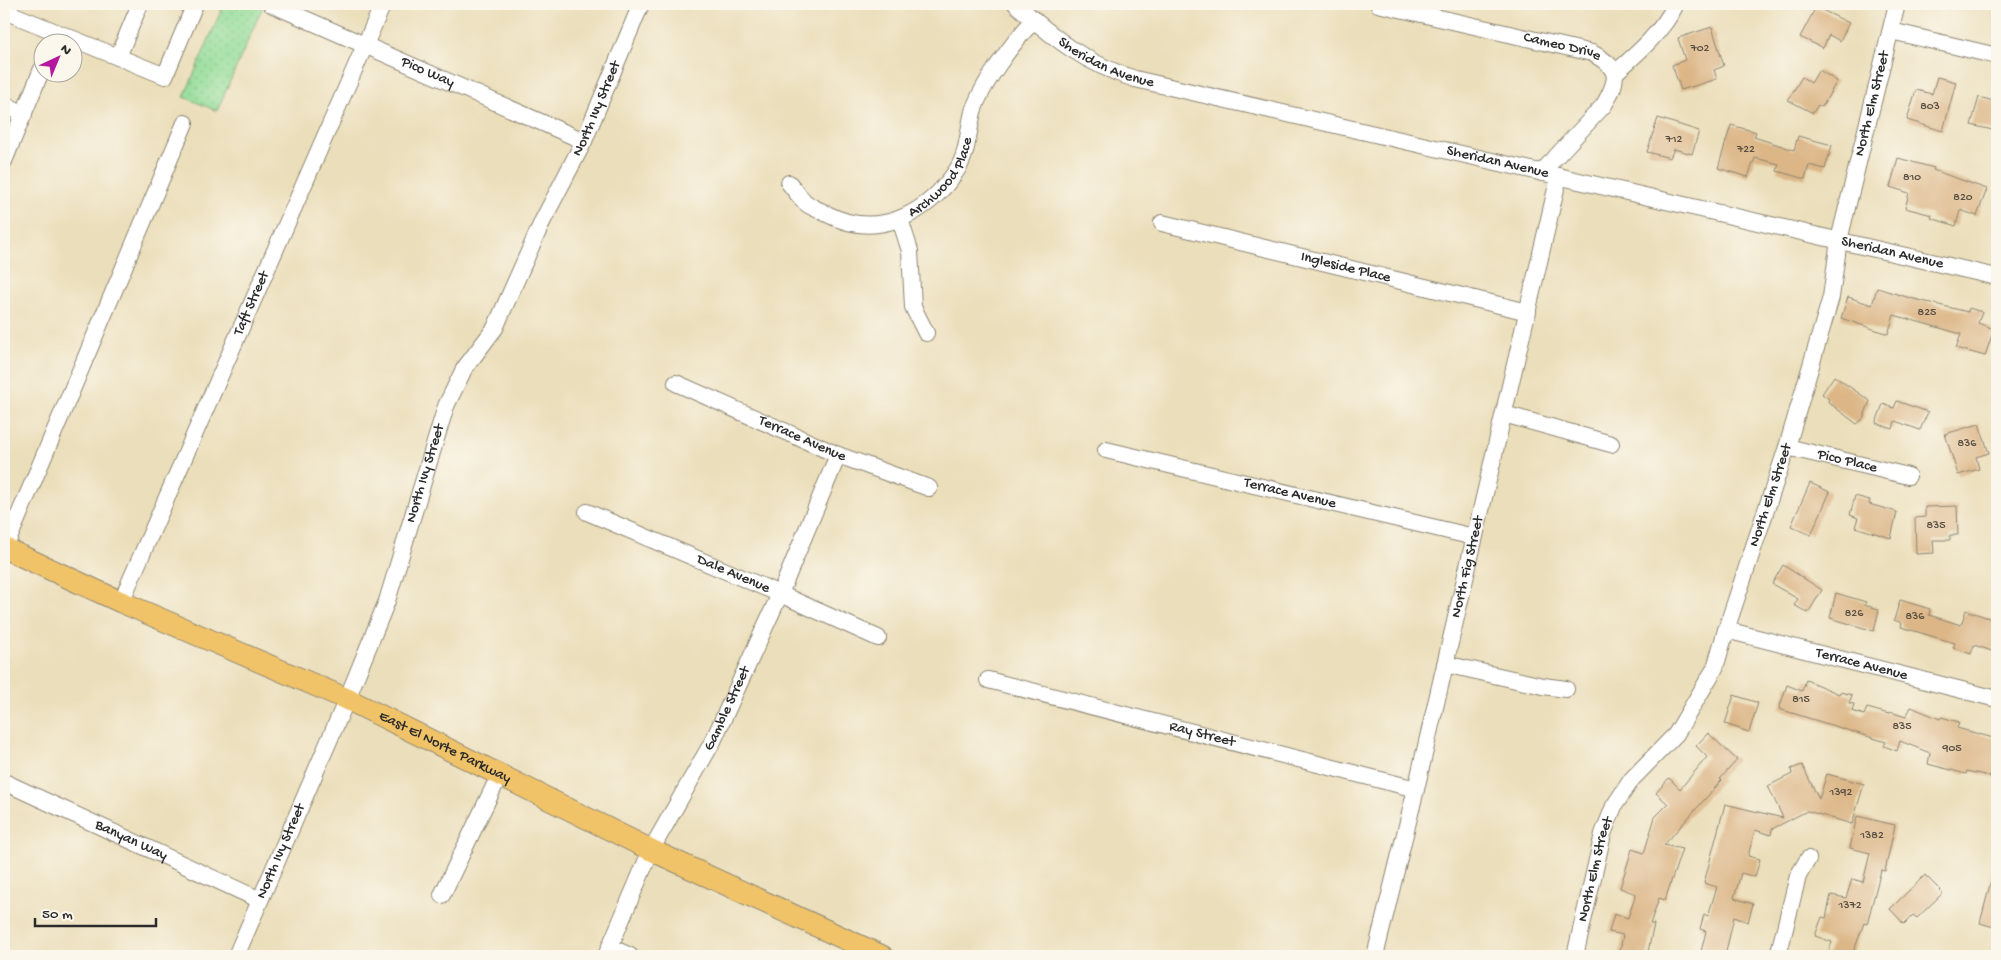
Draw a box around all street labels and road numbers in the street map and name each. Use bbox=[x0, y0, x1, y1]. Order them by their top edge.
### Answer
street label: Cameo Drive bbox=[1522, 29, 1605, 66]
street label: Sheridan Avenue bbox=[1054, 33, 1156, 92]
street label: North Elm Street bbox=[1851, 47, 1895, 158]
street label: Pico Way bbox=[397, 53, 458, 92]
street label: North Ivy Street bbox=[569, 57, 626, 160]
street label: Archwood Place bbox=[905, 136, 977, 222]
street label: Sheridan Avenue bbox=[1445, 142, 1551, 183]
street label: Sheridan Avenue bbox=[1839, 232, 1945, 273]
street label: Ingleside Place bbox=[1299, 248, 1393, 287]
street label: Taft Street bbox=[229, 267, 275, 339]
street label: Terrace Avenue bbox=[755, 411, 849, 466]
street label: North Ivy Street bbox=[402, 420, 449, 525]
street label: North Elm Street bbox=[1745, 440, 1797, 549]
street label: Pico Place bbox=[1815, 445, 1879, 477]
street label: Terrace Avenue bbox=[1241, 474, 1338, 513]
street label: North Fig Street bbox=[1447, 513, 1489, 619]
street label: Dale Avenue bbox=[693, 550, 773, 598]
street label: Terrace Avenue bbox=[1813, 644, 1910, 685]
street label: Gamble Street bbox=[700, 662, 756, 754]
street label: East El Norte Parkway bbox=[376, 707, 514, 788]
street label: Ray Street bbox=[1167, 718, 1239, 752]
street label: North Ivy Street bbox=[253, 799, 310, 902]
street label: North Elm Street bbox=[1574, 813, 1619, 924]
street label: Banyan Way bbox=[91, 816, 171, 865]

